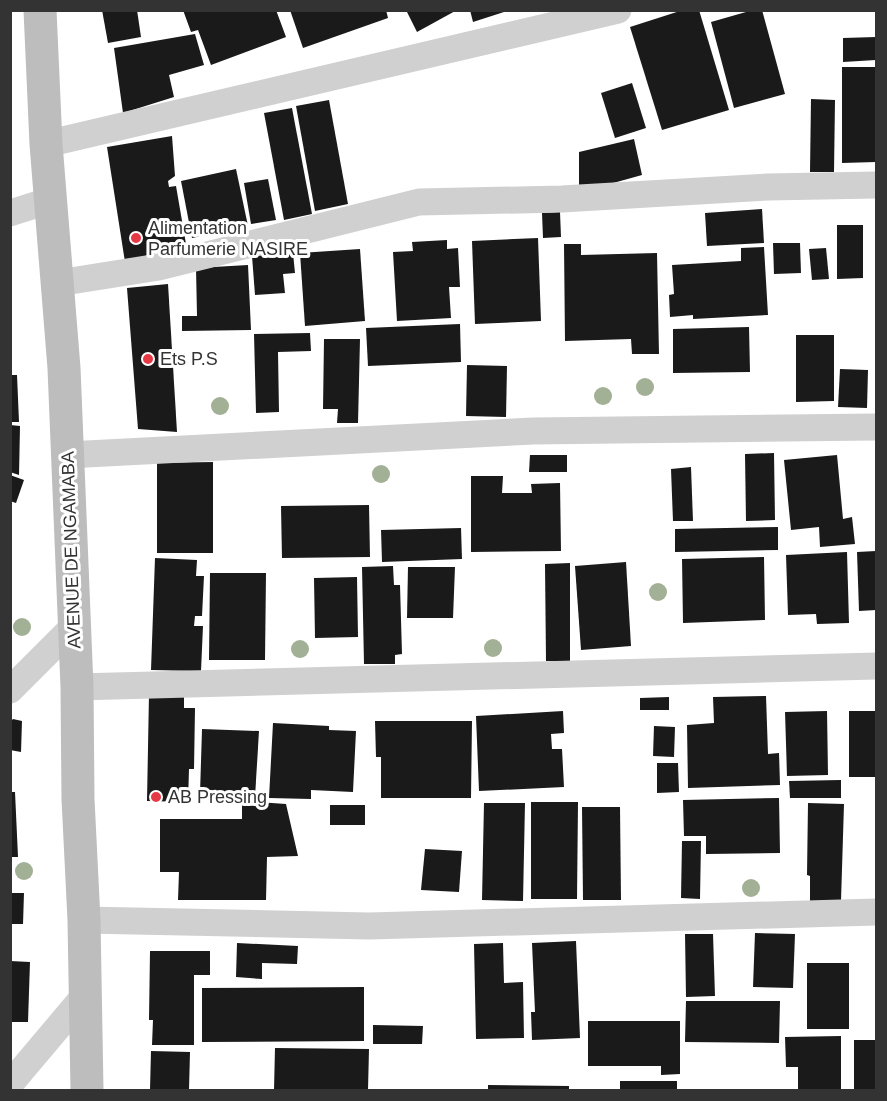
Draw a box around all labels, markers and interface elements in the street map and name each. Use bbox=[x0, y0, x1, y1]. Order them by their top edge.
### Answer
place label: Alimentation Parfumerie NASIRE bbox=[148, 218, 308, 259]
marker: Alimentation Parfumerie NASIRE bbox=[129, 231, 143, 245]
place label: Ets P.S bbox=[160, 349, 218, 369]
marker: Ets P.S bbox=[141, 352, 155, 366]
street label: AVENUE DE NGAMABA bbox=[58, 451, 84, 649]
place label: AB Pressing bbox=[168, 787, 267, 807]
marker: AB Pressing bbox=[149, 790, 163, 804]

